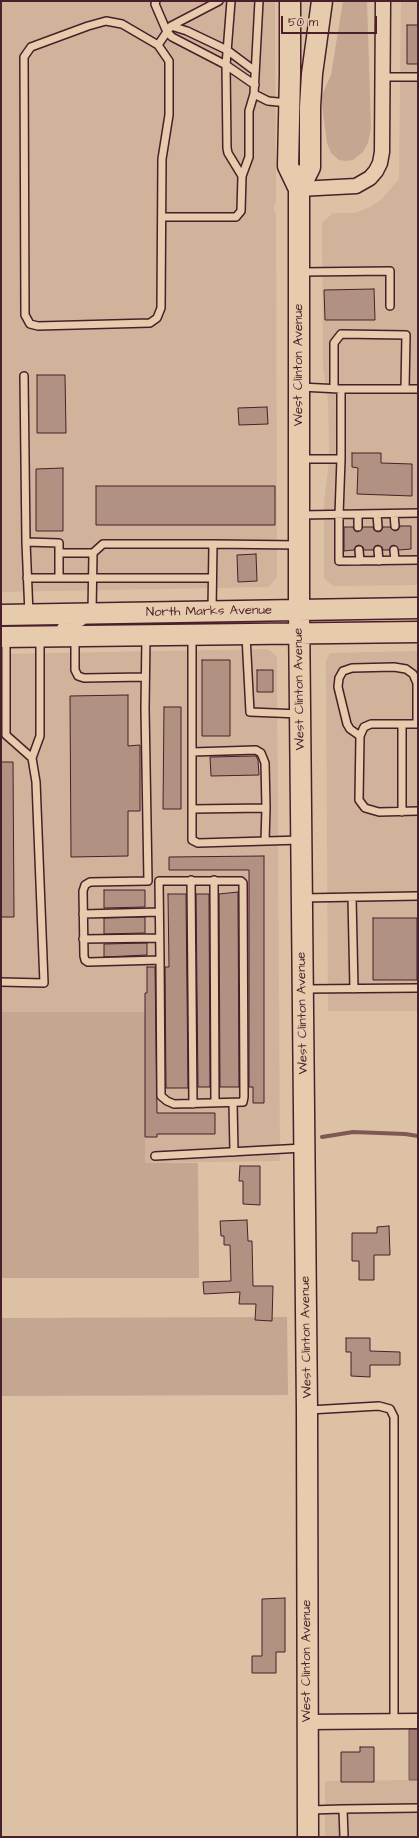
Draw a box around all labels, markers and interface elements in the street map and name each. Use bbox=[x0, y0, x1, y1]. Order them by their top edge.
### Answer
scale bar bbox=[283, 8, 379, 34]
text: 50 m bbox=[288, 14, 318, 31]
street label: West Clinton Avenue bbox=[291, 304, 307, 426]
street label: North Marks Avenue bbox=[146, 603, 272, 621]
street label: West Clinton Avenue bbox=[291, 628, 309, 750]
street label: West Clinton Avenue bbox=[294, 952, 312, 1074]
street label: West Clinton Avenue bbox=[298, 1276, 316, 1398]
street label: West Clinton Avenue bbox=[299, 1600, 315, 1722]

